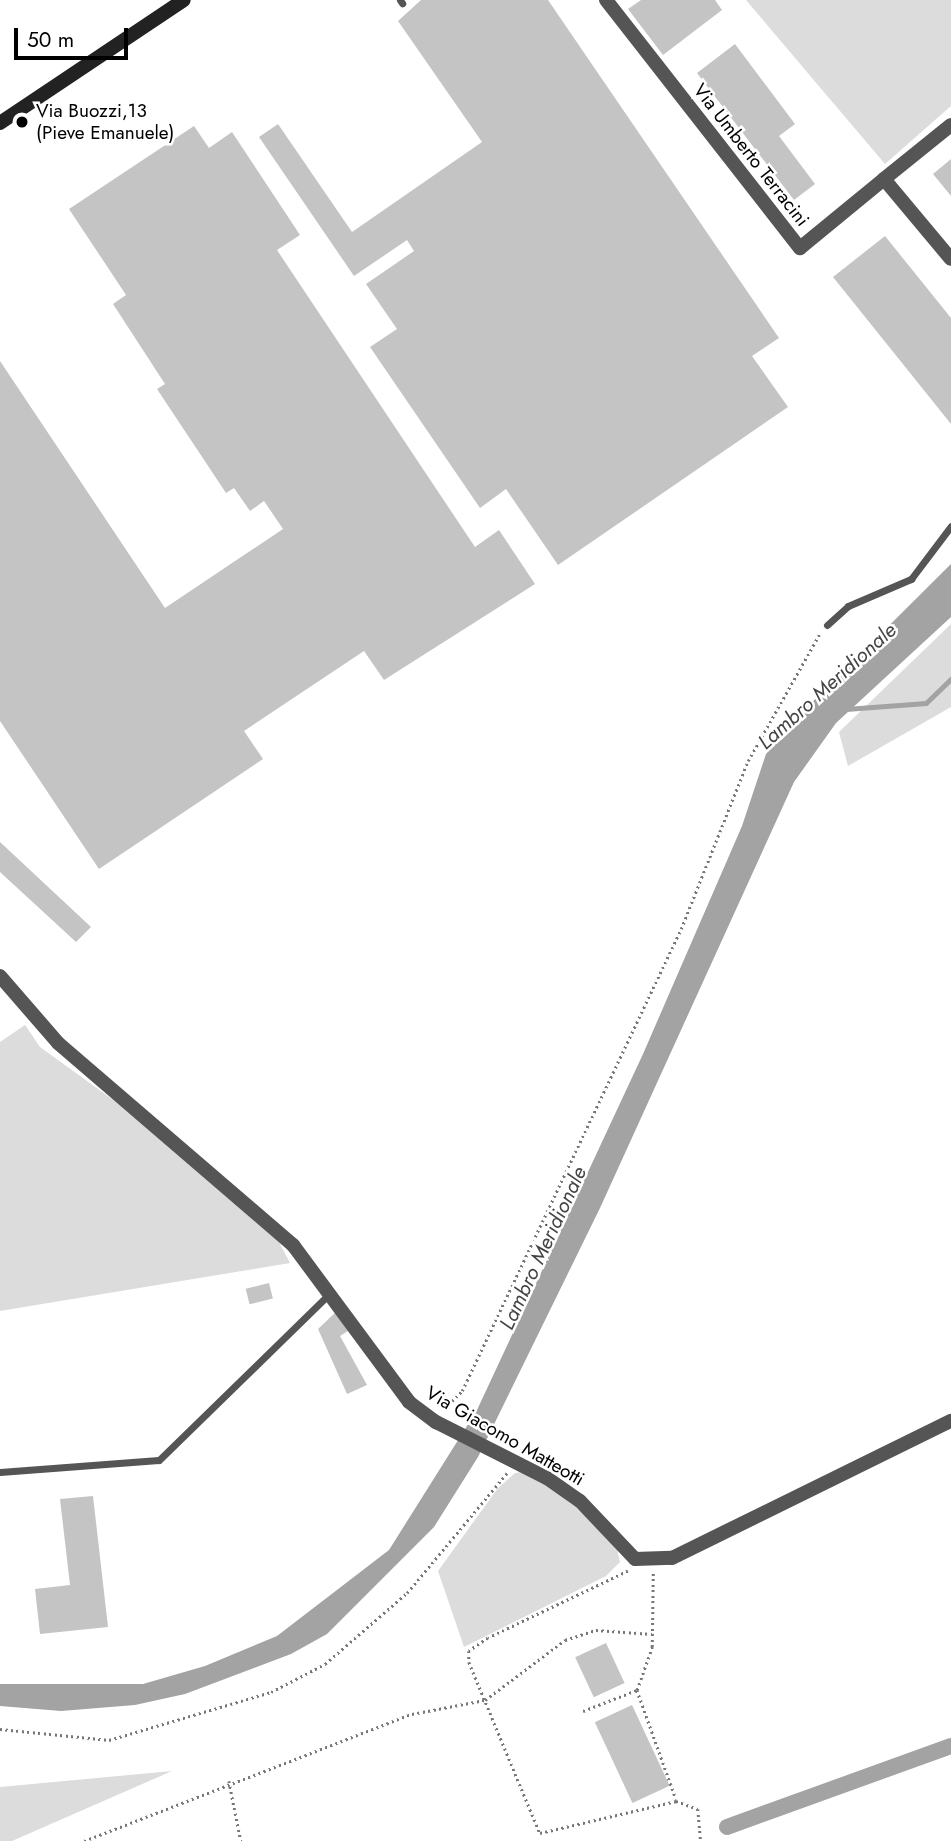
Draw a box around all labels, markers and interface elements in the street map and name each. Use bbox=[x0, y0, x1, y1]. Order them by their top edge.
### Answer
scale bar bbox=[18, 14, 131, 58]
text: 50 m bbox=[27, 25, 74, 55]
street label: Via Umberto Terracini bbox=[688, 79, 814, 231]
place label: Via Buozzi,13 (Pieve Emanuele) bbox=[36, 100, 174, 144]
marker: Via Buozzi,13 (Pieve Emanuele) bbox=[14, 114, 30, 130]
water label: Lambro Meridionale bbox=[753, 617, 901, 755]
water label: Lambro Meridionale bbox=[494, 1162, 592, 1334]
street label: Via Giacomo Matteotti bbox=[422, 1381, 588, 1491]

